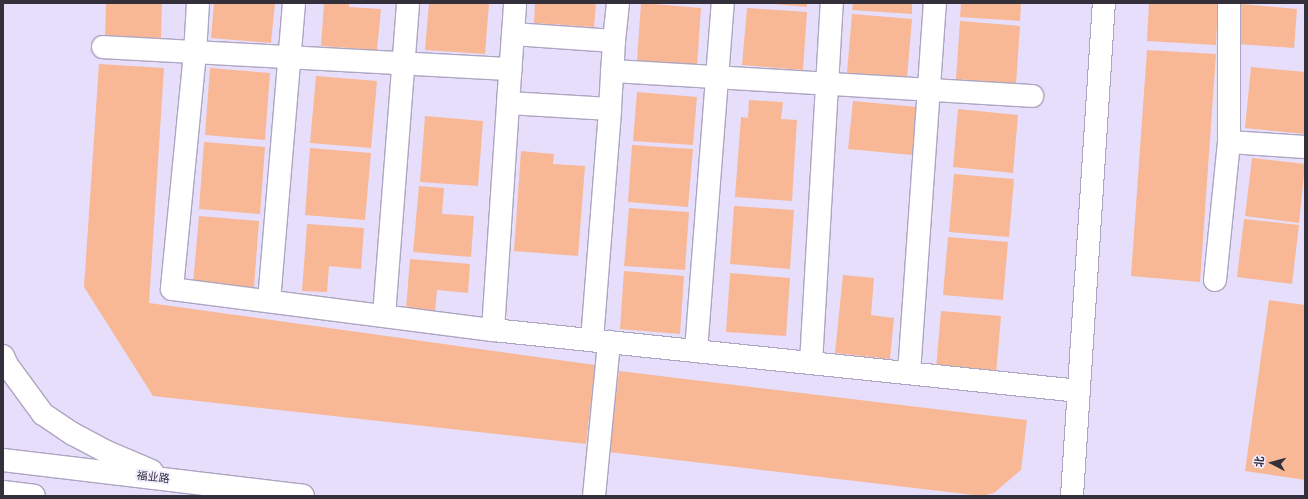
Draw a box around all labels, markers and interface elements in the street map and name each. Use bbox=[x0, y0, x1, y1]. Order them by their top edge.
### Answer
north arrow bbox=[1252, 443, 1292, 483]
text: 北 bbox=[1253, 456, 1267, 468]
street label: 福业路 bbox=[136, 469, 170, 487]

